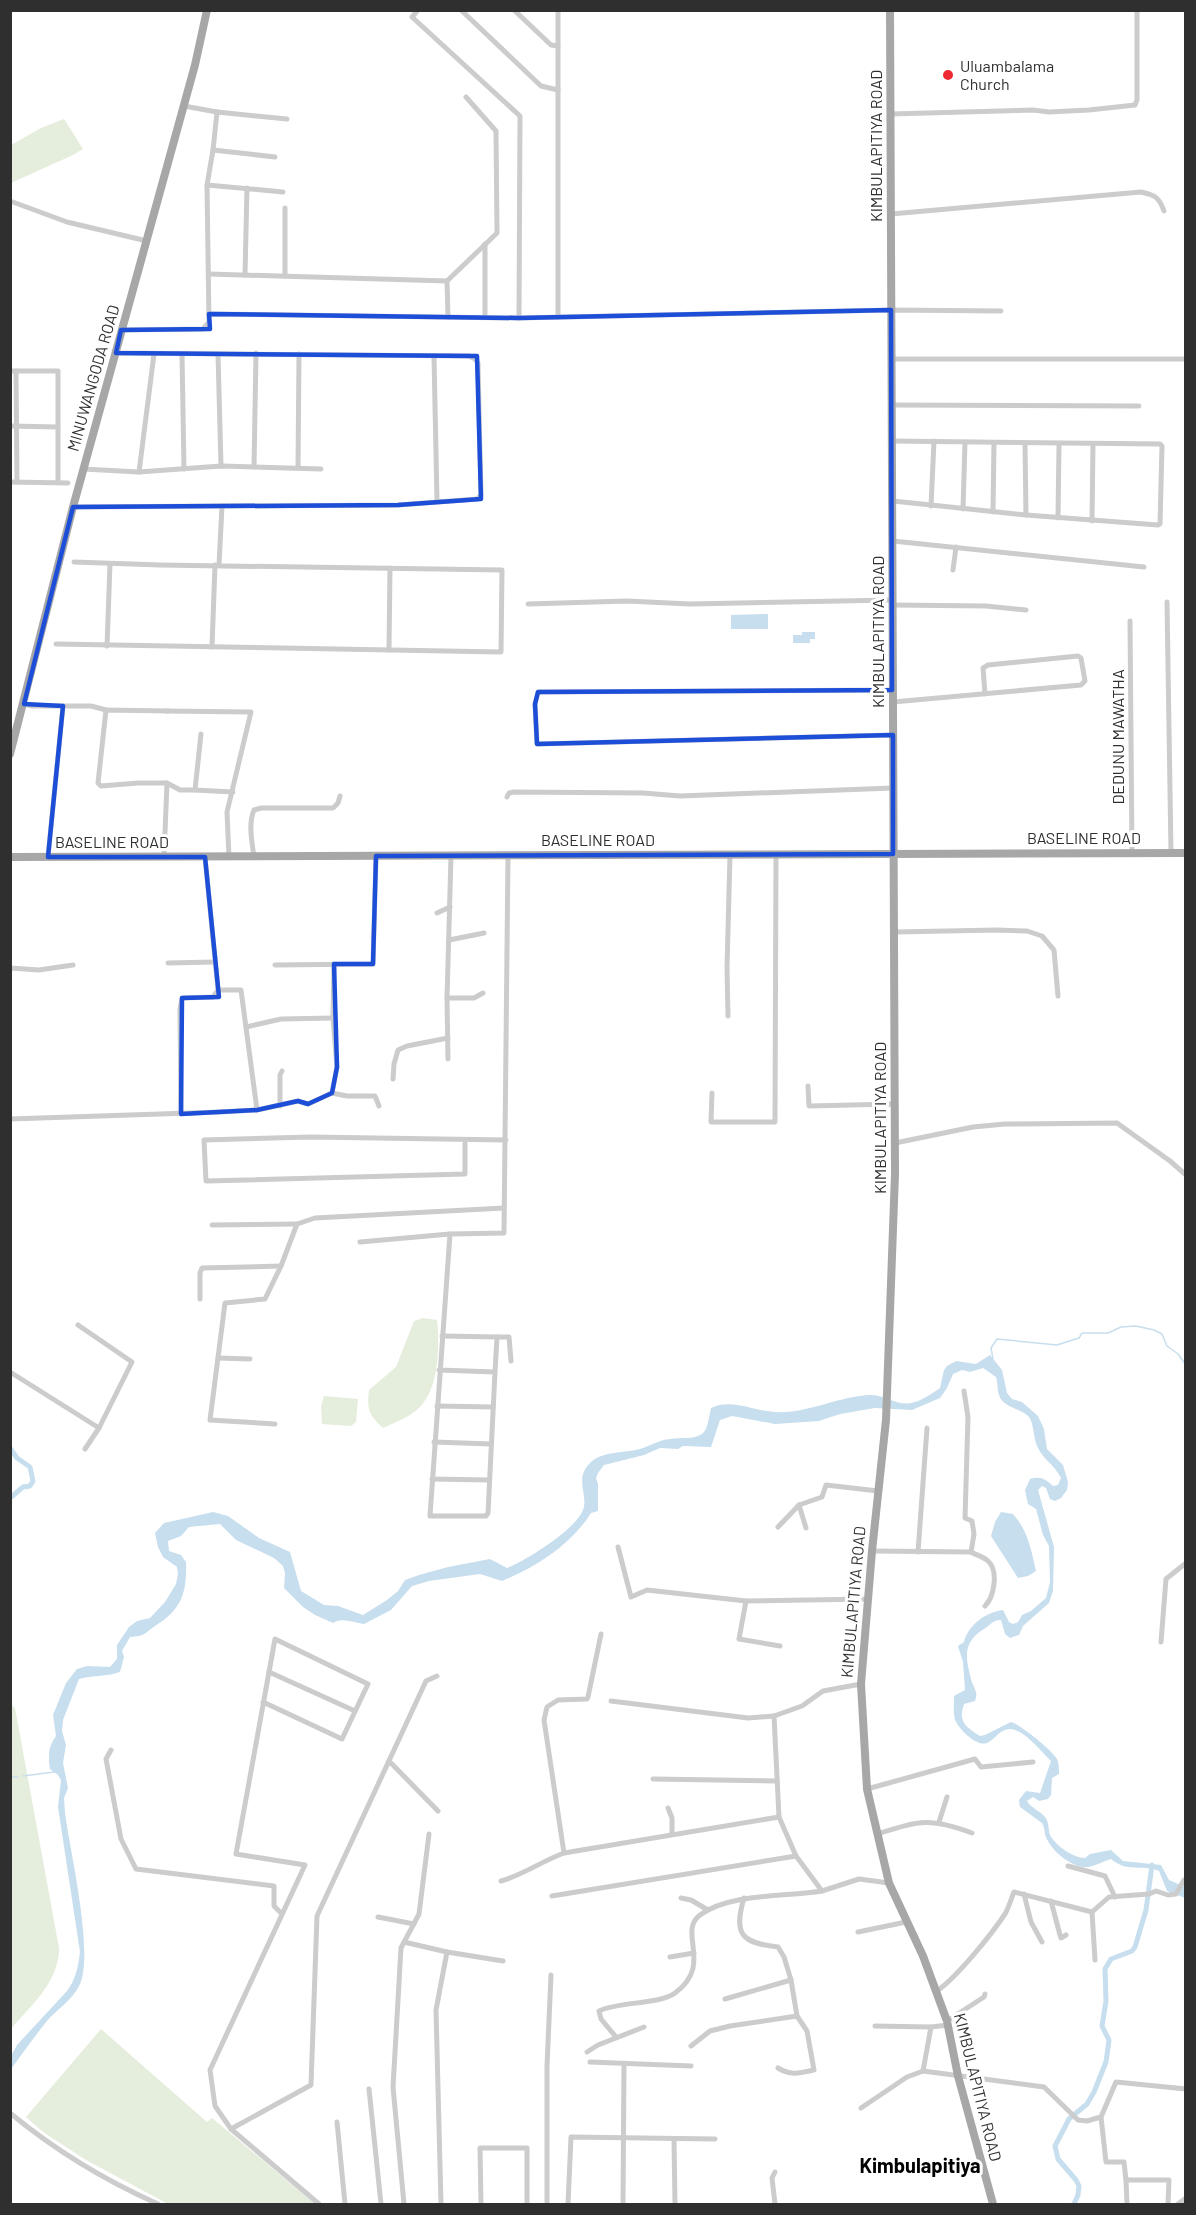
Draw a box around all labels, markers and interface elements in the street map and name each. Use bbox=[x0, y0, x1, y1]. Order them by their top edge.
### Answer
place label: Uluambalama Church bbox=[960, 56, 1054, 93]
marker: Uluambalama Church bbox=[941, 68, 955, 82]
street label: KIMBULAPITIYA ROAD bbox=[866, 70, 885, 222]
street label: MINUWANGODA ROAD bbox=[63, 302, 123, 453]
street label: KIMBULAPITIYA ROAD bbox=[868, 556, 887, 708]
street label: DEDUNU MAWATHA bbox=[1108, 669, 1127, 805]
street label: BASELINE ROAD bbox=[1027, 828, 1141, 847]
street label: BASELINE ROAD bbox=[541, 830, 655, 849]
street label: BASELINE ROAD bbox=[55, 832, 169, 851]
street label: KIMBULAPITIYA ROAD bbox=[870, 1042, 889, 1194]
street label: KIMBULAPITIYA ROAD bbox=[836, 1525, 869, 1679]
street label: KIMBULAPITIYA ROAD bbox=[951, 2011, 1006, 2163]
district label: Kimbulapitiya bbox=[859, 2153, 981, 2177]

